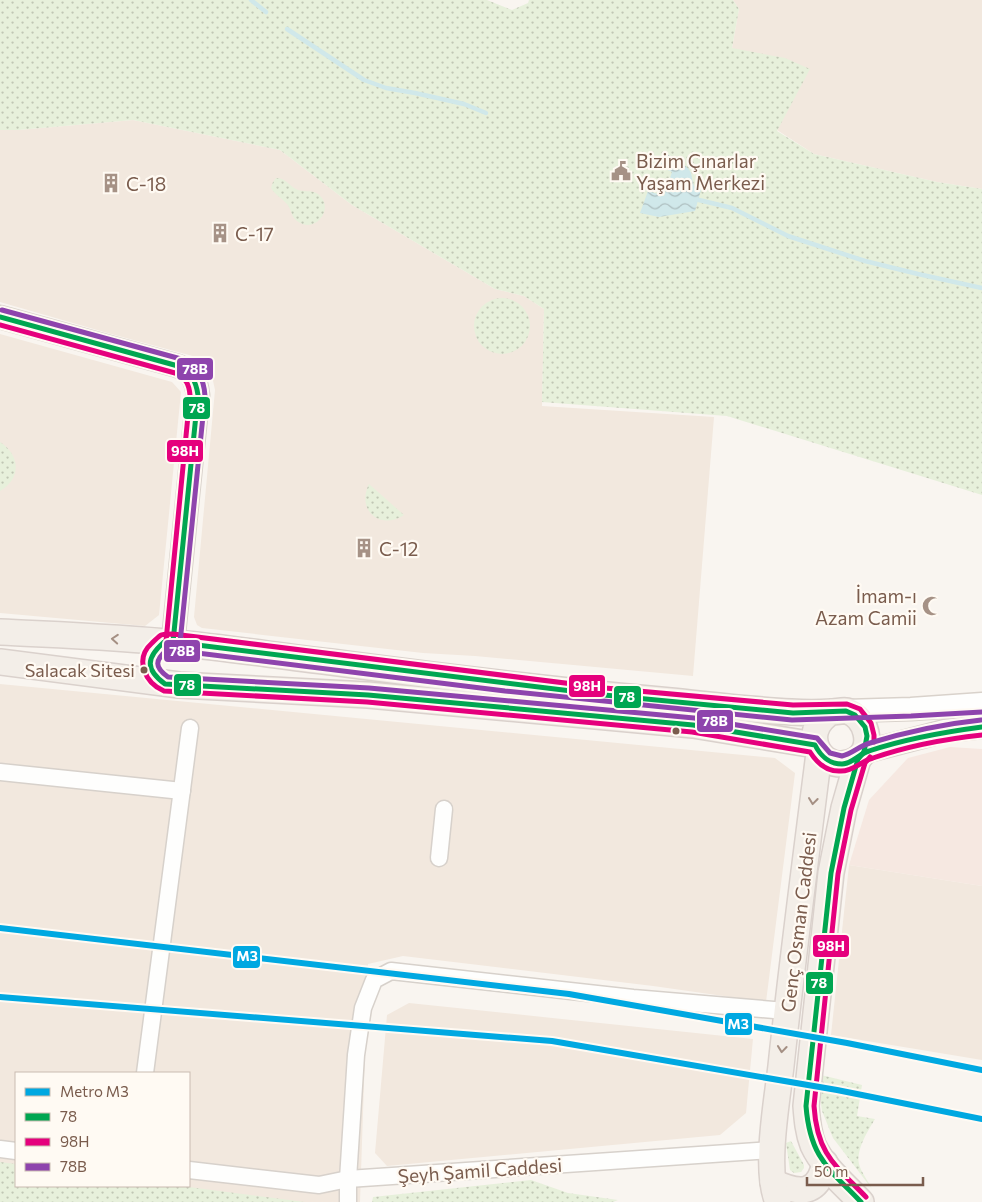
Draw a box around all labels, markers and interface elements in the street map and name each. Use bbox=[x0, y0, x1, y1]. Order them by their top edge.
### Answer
place label: Bizim Çınarlar Yaşam Merkezi bbox=[636, 149, 765, 194]
public building icon: Bizim Çınarlar Yaşam Merkezi bbox=[610, 160, 632, 182]
building icon: C-18 bbox=[100, 172, 122, 194]
place label: C-18 bbox=[126, 172, 166, 195]
building icon: C-17 bbox=[209, 222, 231, 244]
place label: C-17 bbox=[235, 222, 274, 245]
line badge: 78B bbox=[176, 357, 214, 381]
text: 78B bbox=[182, 360, 208, 377]
line badge: 78 bbox=[182, 396, 211, 420]
text: 78 bbox=[189, 399, 205, 416]
line badge: 98H bbox=[166, 439, 204, 463]
text: 98H bbox=[171, 442, 199, 459]
building icon: C-12 bbox=[353, 537, 375, 559]
place label: C-12 bbox=[379, 537, 418, 560]
place label: İmam-ı Azam Camii bbox=[815, 584, 917, 629]
mosque icon: İmam-ı Azam Camii bbox=[921, 595, 943, 617]
one-way arrow bbox=[111, 634, 119, 645]
line badge: 78B bbox=[163, 639, 201, 663]
text: 78B bbox=[169, 642, 195, 659]
place label: Salacak Sitesi bbox=[25, 659, 135, 681]
marker: Salacak Sitesi bbox=[139, 665, 149, 675]
line badge: 78 bbox=[173, 673, 202, 697]
line badge: 98H bbox=[568, 674, 606, 698]
text: 78 bbox=[179, 676, 195, 693]
text: 98H bbox=[573, 677, 601, 694]
line badge: 78 bbox=[613, 685, 642, 709]
text: 78 bbox=[619, 688, 635, 705]
line badge: 78B bbox=[696, 709, 734, 733]
text: 78B bbox=[702, 712, 728, 729]
unlabelled marker bbox=[671, 726, 681, 736]
one-way arrow bbox=[808, 798, 819, 806]
street label: Genç Osman Caddesi bbox=[776, 831, 820, 1013]
line badge: 98H bbox=[812, 934, 850, 958]
text: 98H bbox=[817, 937, 845, 954]
line badge: M3 bbox=[232, 945, 261, 969]
text: M3 bbox=[236, 947, 258, 964]
line badge: 78 bbox=[805, 971, 834, 995]
text: 78 bbox=[811, 974, 827, 991]
line badge: M3 bbox=[724, 1012, 753, 1036]
text: M3 bbox=[727, 1015, 749, 1032]
one-way arrow bbox=[777, 1046, 788, 1054]
legend bbox=[15, 1072, 190, 1187]
text: Metro M3 bbox=[60, 1082, 129, 1100]
text: 78 bbox=[60, 1107, 77, 1125]
text: 98H bbox=[60, 1132, 89, 1150]
street label: Şeyh Şamil Caddesi bbox=[397, 1153, 563, 1187]
scale bar bbox=[807, 1154, 923, 1186]
text: 78B bbox=[60, 1157, 87, 1175]
text: 50 m bbox=[814, 1162, 848, 1180]

